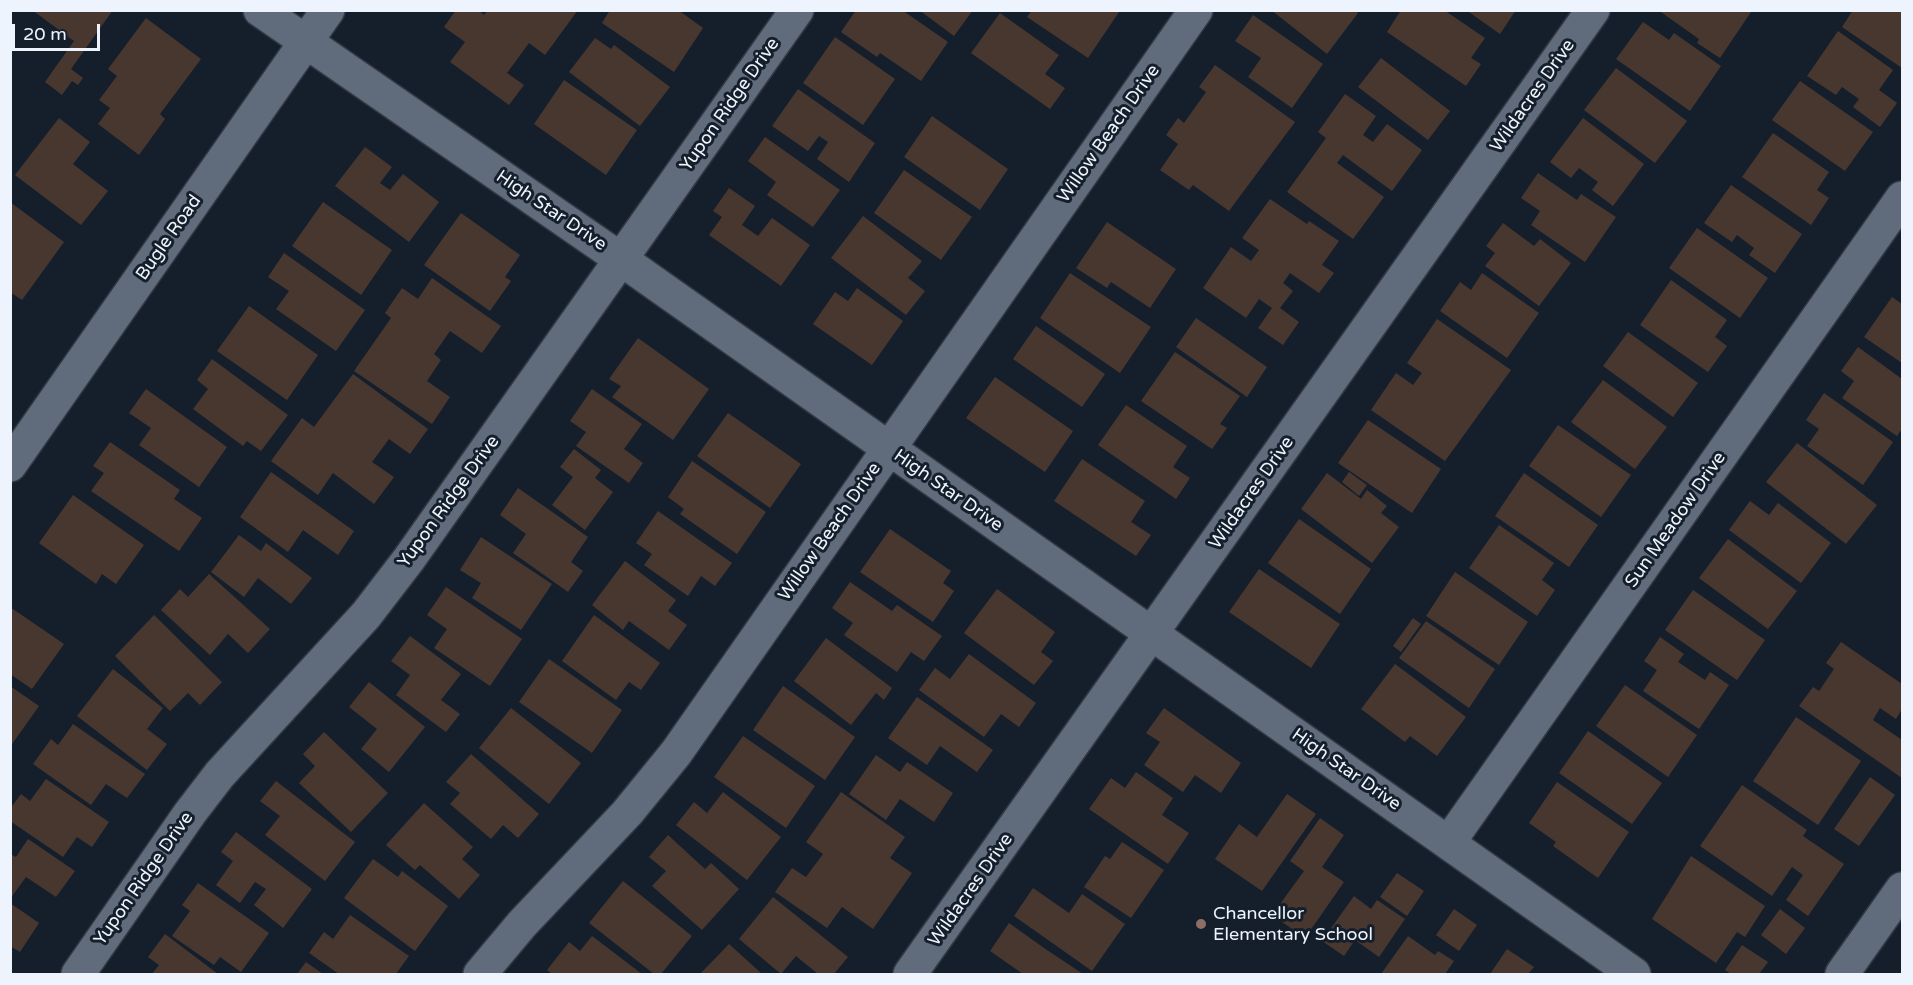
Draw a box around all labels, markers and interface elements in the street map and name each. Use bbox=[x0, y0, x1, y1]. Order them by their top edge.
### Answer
scale bar bbox=[15, 12, 104, 50]
text: 20 m bbox=[23, 23, 67, 45]
street label: Yupon Ridge Drive bbox=[676, 34, 784, 176]
street label: Wildacres Drive bbox=[1486, 36, 1580, 156]
street label: Willow Beach Drive bbox=[1053, 61, 1165, 207]
street label: High Star Drive bbox=[492, 166, 610, 256]
street label: Bugle Road bbox=[132, 191, 206, 285]
street label: Yupon Ridge Drive bbox=[394, 432, 504, 572]
street label: Wildacres Drive bbox=[1205, 433, 1299, 553]
street label: High Star Drive bbox=[889, 445, 1007, 537]
street label: Sun Meadow Drive bbox=[1621, 448, 1731, 592]
street label: Willow Beach Drive bbox=[774, 459, 886, 605]
street label: High Star Drive bbox=[1287, 724, 1405, 816]
street label: Yupon Ridge Drive bbox=[90, 808, 198, 950]
street label: Wildacres Drive bbox=[924, 830, 1018, 950]
place label: Chancellor Elementary School bbox=[1213, 903, 1373, 946]
marker: Chancellor Elementary School bbox=[1194, 917, 1208, 931]

